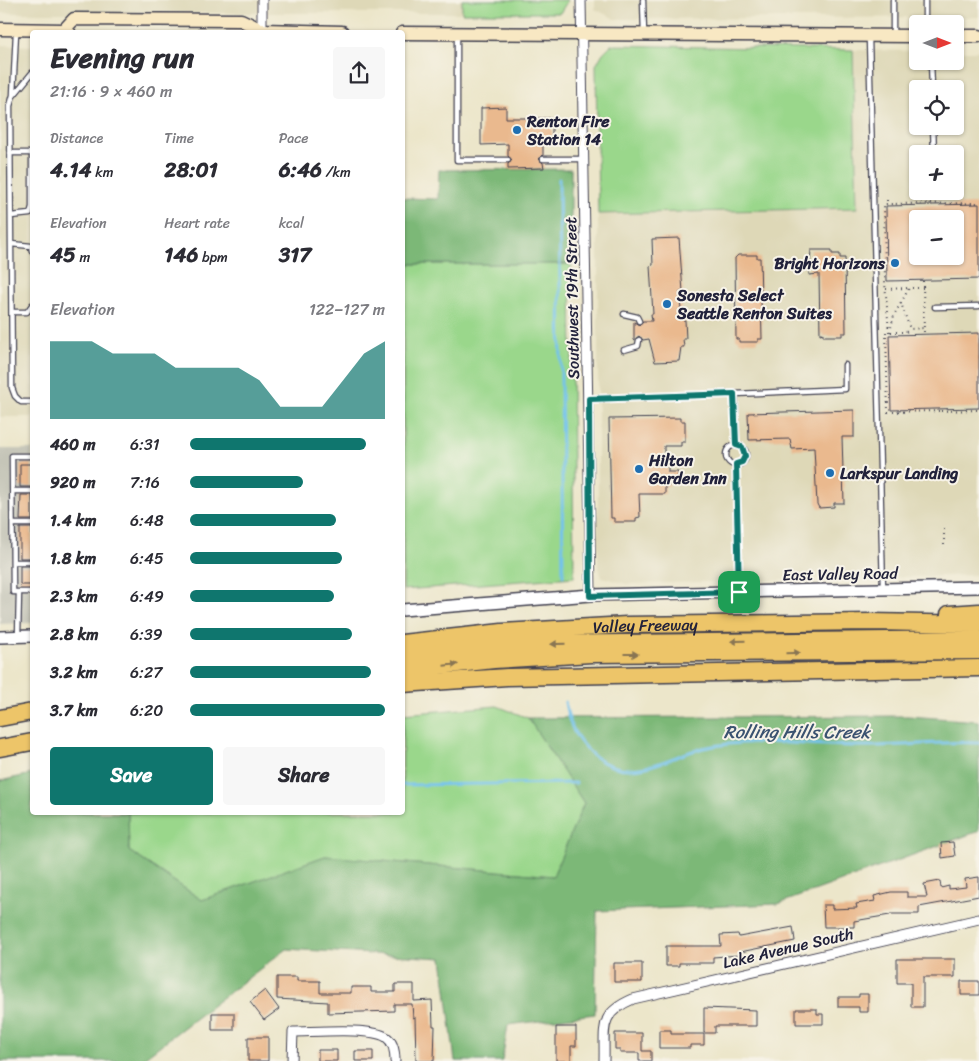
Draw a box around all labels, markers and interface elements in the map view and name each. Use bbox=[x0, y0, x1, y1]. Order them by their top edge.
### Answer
north arrow bbox=[909, 15, 964, 70]
map controls bbox=[909, 15, 964, 265]
text: Evening run bbox=[50, 33, 194, 82]
button: share bbox=[333, 47, 385, 99]
text: 21:16 · 9 × 460 m bbox=[50, 77, 172, 106]
button: locate bbox=[909, 80, 964, 135]
place label: Renton Fire Station 14 bbox=[526, 107, 610, 154]
marker: Renton Fire Station 14 bbox=[511, 124, 523, 136]
text: Distance bbox=[50, 126, 103, 151]
text: Time bbox=[164, 126, 194, 151]
text: Pace bbox=[279, 126, 308, 151]
button: + bbox=[909, 145, 964, 200]
text: 4.14 bbox=[50, 151, 92, 189]
text: 28:01 bbox=[164, 151, 218, 189]
text: 6:46 bbox=[279, 151, 322, 189]
text: km bbox=[92, 160, 113, 185]
text: /km bbox=[322, 160, 351, 185]
button: − bbox=[909, 210, 964, 265]
text: Elevation bbox=[50, 211, 107, 236]
text: Heart rate bbox=[164, 211, 230, 236]
text: kcal bbox=[279, 211, 304, 236]
street label: Southwest 19th Street bbox=[556, 217, 588, 379]
text: 45 bbox=[50, 236, 76, 274]
text: 146 bbox=[164, 236, 198, 274]
text: 317 bbox=[279, 236, 311, 274]
text: m bbox=[76, 245, 90, 270]
text: bpm bbox=[198, 245, 228, 270]
place label: Bright Horizons bbox=[774, 249, 886, 278]
marker: Bright Horizons bbox=[889, 257, 901, 269]
place label: Sonesta Select Seattle Renton Suites bbox=[676, 281, 832, 328]
text: Elevation bbox=[50, 295, 115, 324]
text: 122–127 m bbox=[309, 295, 385, 324]
marker: Sonesta Select Seattle Renton Suites bbox=[661, 298, 673, 310]
text: 460 m bbox=[50, 430, 96, 459]
text: 6:31 bbox=[130, 430, 160, 459]
place label: Hilton Garden Inn bbox=[648, 446, 727, 493]
place label: Larkspur Landing bbox=[840, 459, 958, 488]
marker: Hilton Garden Inn bbox=[633, 463, 645, 475]
marker: Larkspur Landing bbox=[824, 467, 836, 479]
text: 920 m bbox=[50, 468, 96, 497]
text: 7:16 bbox=[130, 468, 160, 497]
text: 1.4 km bbox=[50, 506, 97, 535]
text: 6:48 bbox=[130, 506, 164, 535]
text: 1.8 km bbox=[50, 544, 96, 573]
text: 6:45 bbox=[130, 544, 164, 573]
street label: East Valley Road bbox=[782, 558, 900, 590]
pin bbox=[718, 571, 760, 613]
icon: arrive bbox=[725, 578, 753, 606]
text: 2.3 km bbox=[50, 582, 98, 611]
text: 6:49 bbox=[130, 582, 164, 611]
street label: Valley Freeway bbox=[592, 610, 699, 641]
text: 2.8 km bbox=[50, 620, 99, 649]
text: 6:39 bbox=[130, 620, 163, 649]
one-way arrow bbox=[729, 637, 745, 645]
one-way arrow bbox=[549, 640, 565, 648]
one-way arrow bbox=[785, 649, 801, 657]
one-way arrow bbox=[623, 650, 639, 658]
text: 3.2 km bbox=[50, 658, 98, 687]
text: 6:27 bbox=[130, 658, 162, 687]
one-way arrow bbox=[443, 661, 459, 669]
text: 3.7 km bbox=[50, 696, 98, 725]
text: 6:20 bbox=[130, 696, 163, 725]
water label: Rolling Hills Creek bbox=[724, 716, 872, 748]
button: Save bbox=[50, 747, 213, 805]
button: Share bbox=[223, 747, 385, 805]
street label: Lake Avenue South bbox=[720, 919, 856, 977]

